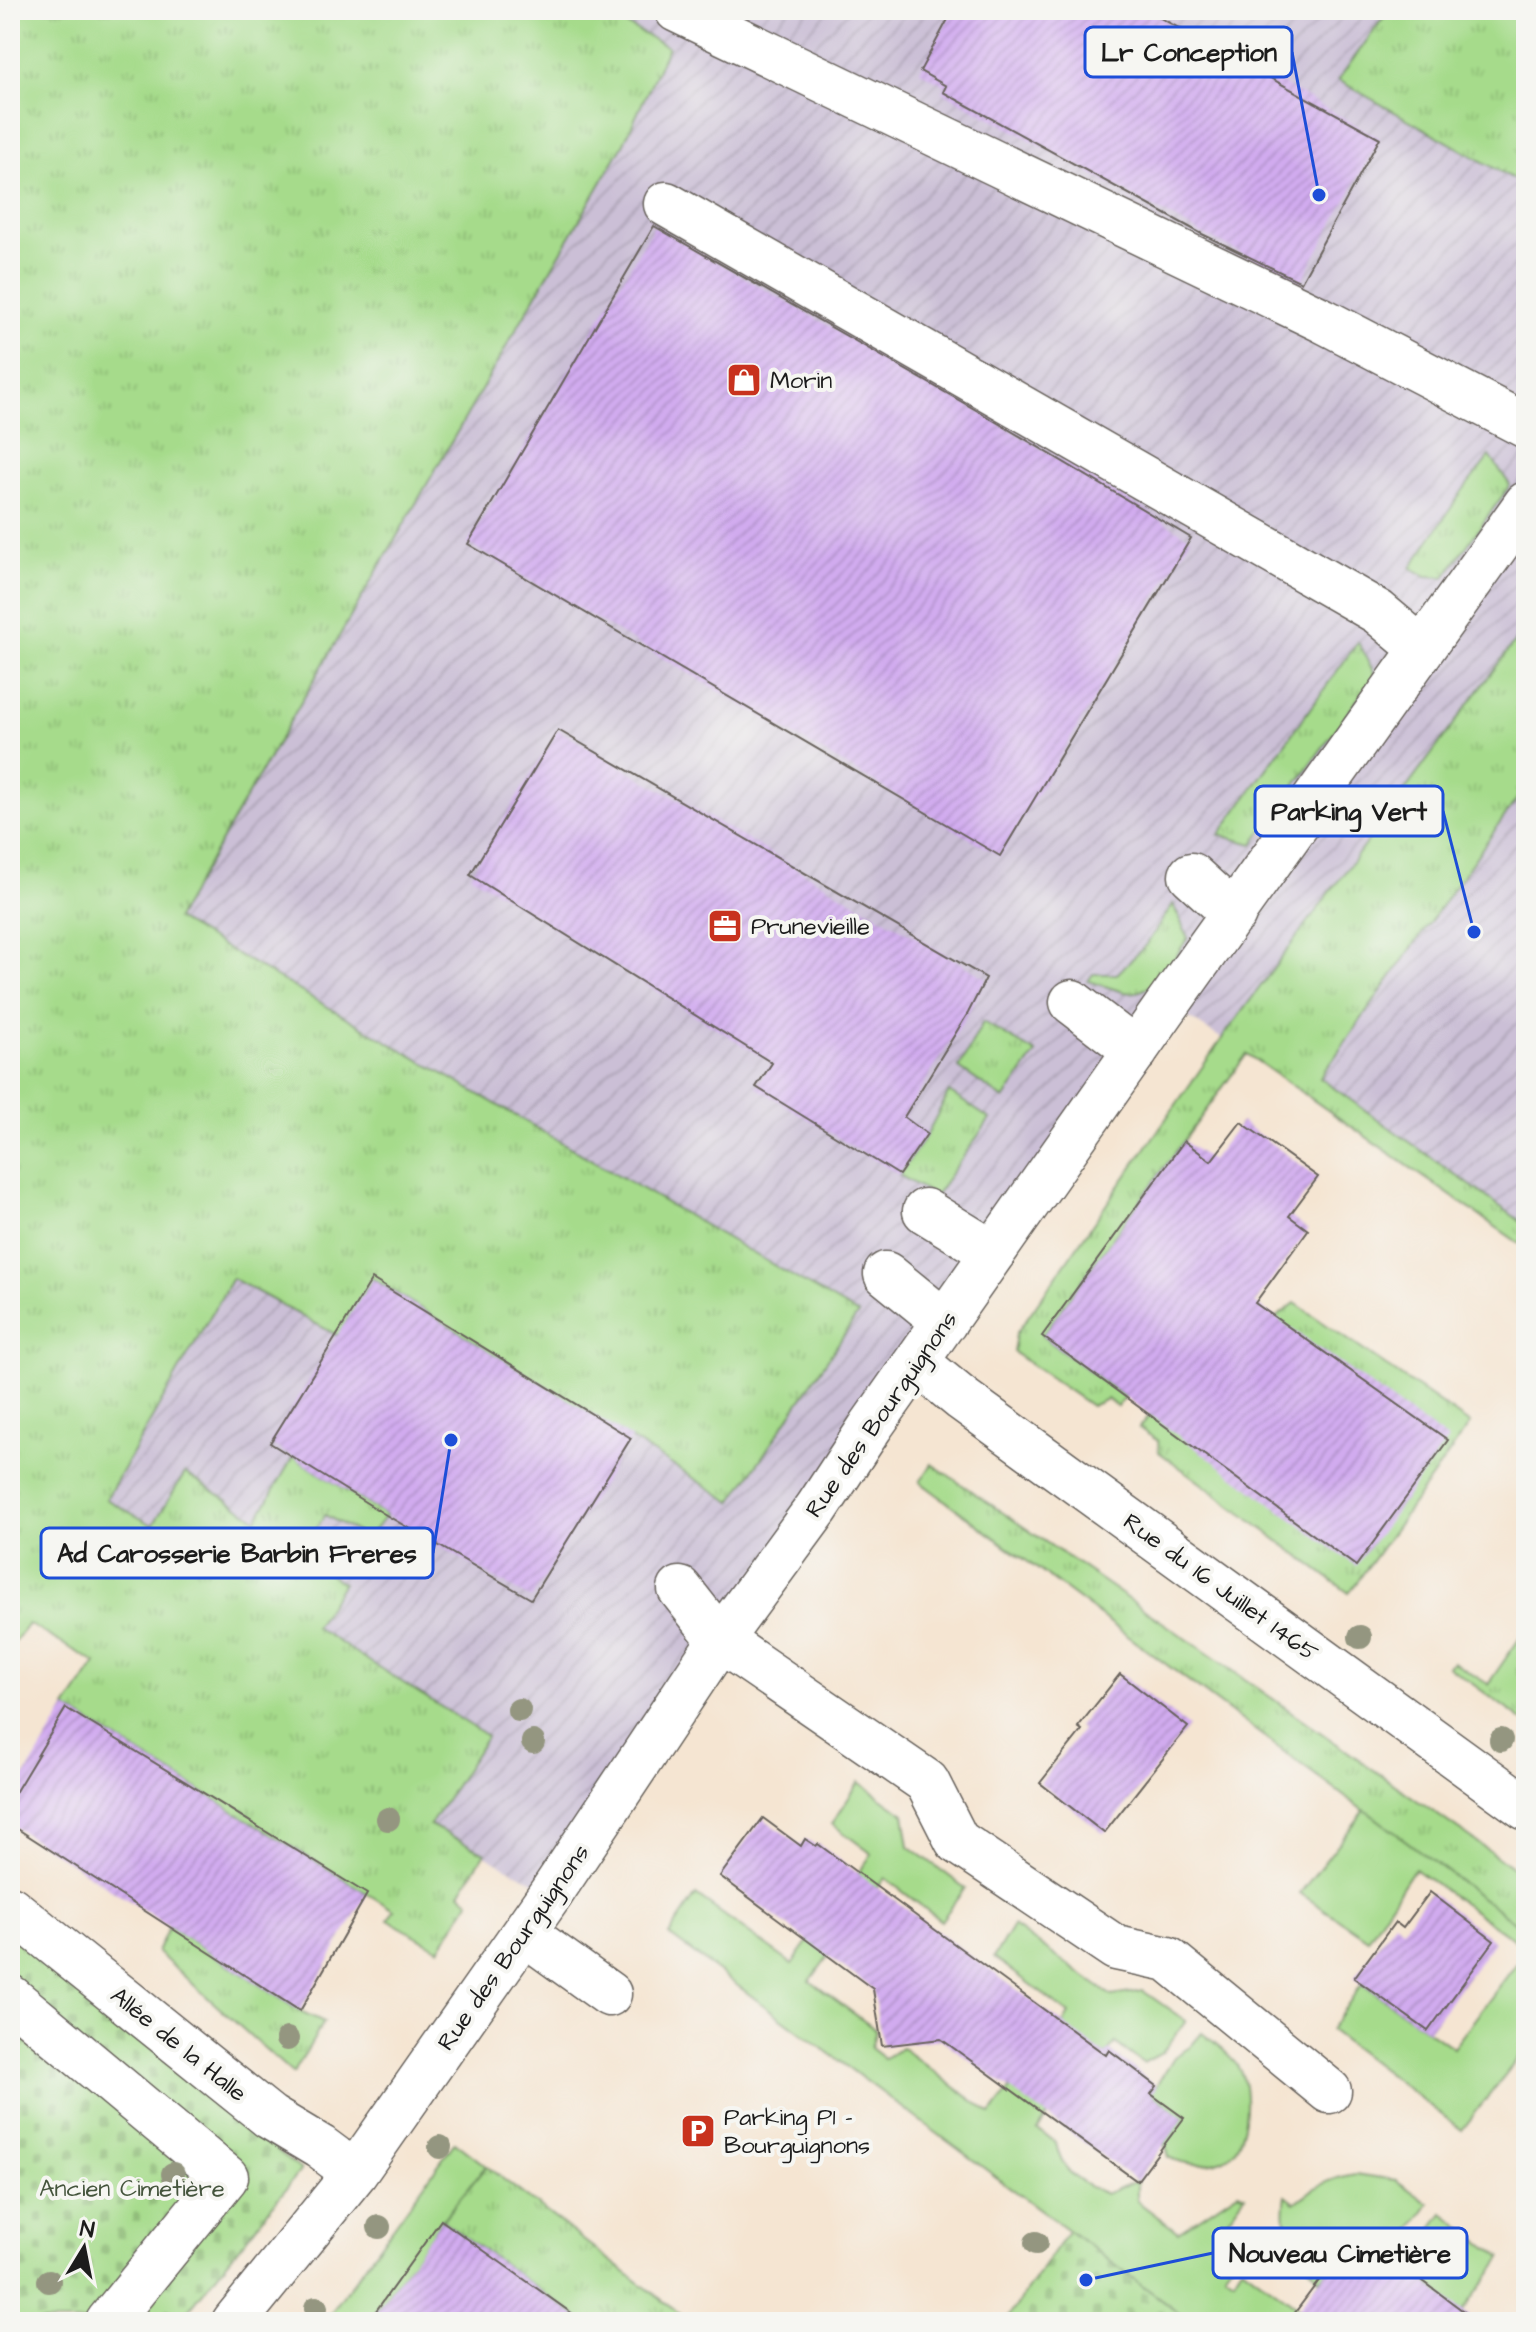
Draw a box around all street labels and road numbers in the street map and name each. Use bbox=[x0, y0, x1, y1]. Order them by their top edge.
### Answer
street label: Rue des Bourguignons bbox=[798, 1304, 967, 1525]
street label: Rue du 16 Juillet 1465 bbox=[1116, 1505, 1325, 1670]
street label: Rue des Bourguignons bbox=[430, 1837, 599, 2058]
street label: Allée de la Halle bbox=[103, 1979, 254, 2110]

